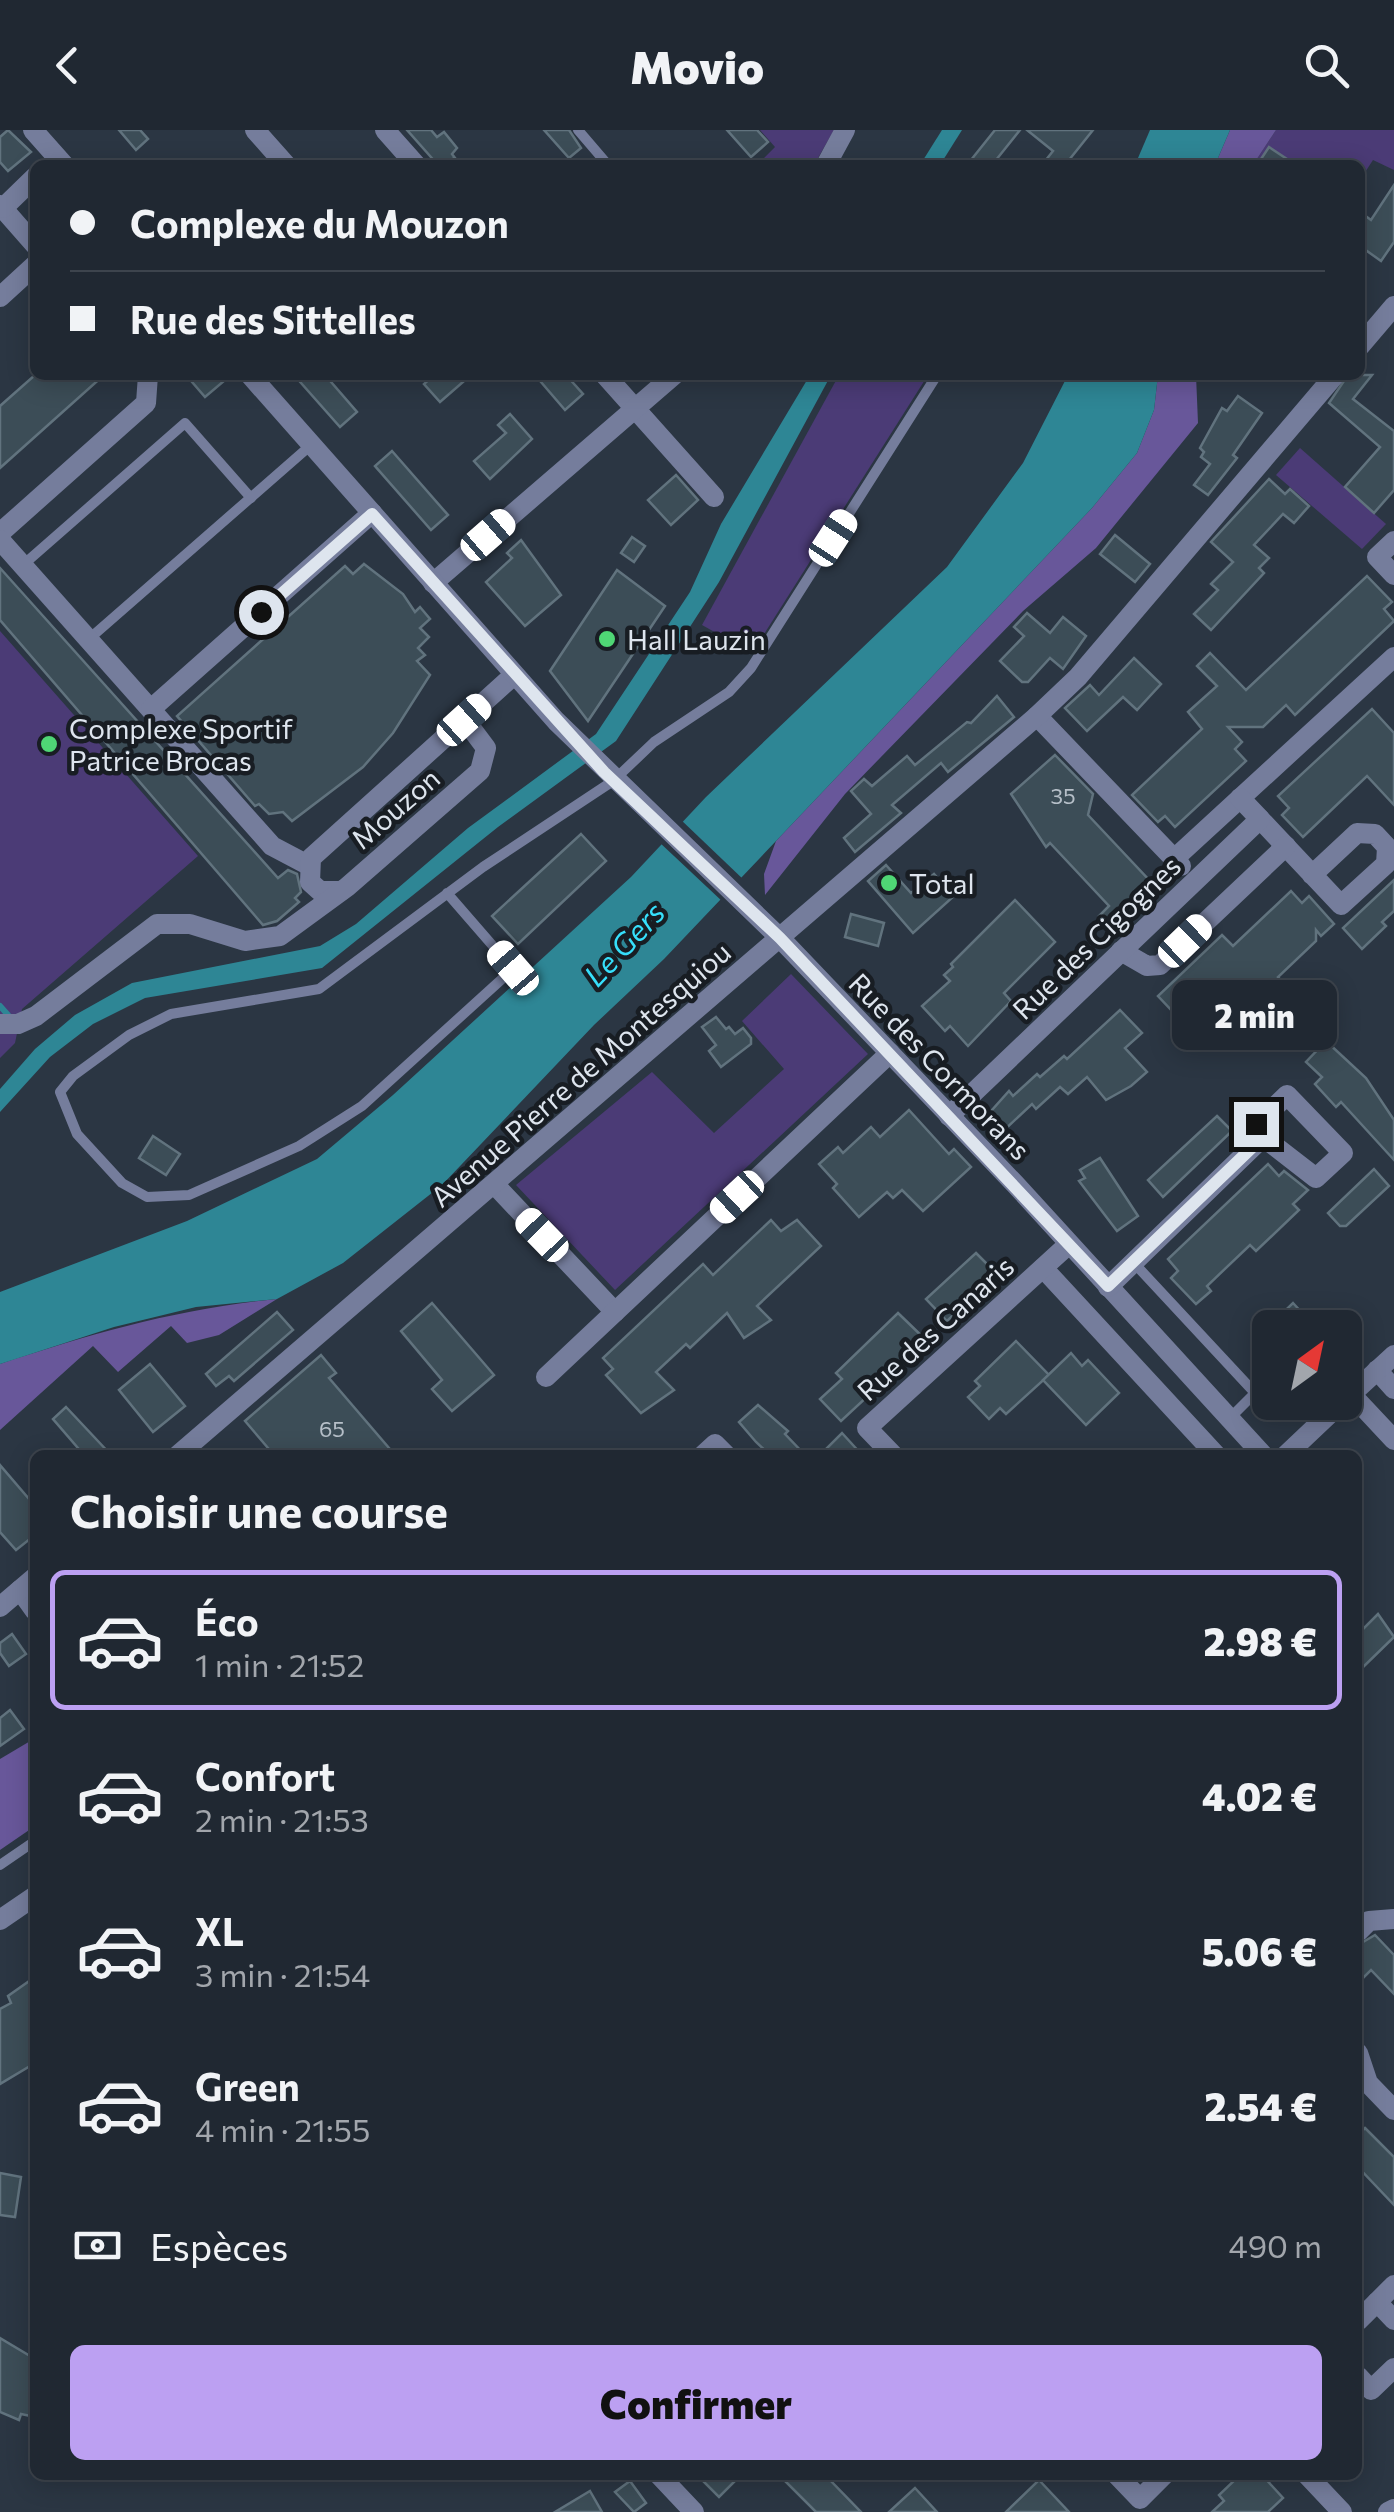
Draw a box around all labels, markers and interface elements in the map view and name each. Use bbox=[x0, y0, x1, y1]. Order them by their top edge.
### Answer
icon: back bbox=[40, 38, 95, 93]
text: Movio bbox=[630, 38, 764, 93]
icon: search bbox=[1299, 38, 1354, 93]
text: Complexe du Mouzon bbox=[130, 199, 509, 246]
text: Rue des Sittelles bbox=[130, 295, 416, 342]
car bbox=[456, 504, 520, 566]
car bbox=[804, 505, 862, 571]
route start bbox=[239, 590, 284, 635]
place label: Hall Lauzin bbox=[627, 622, 766, 656]
marker: Hall Lauzin bbox=[596, 628, 618, 650]
car bbox=[432, 689, 496, 751]
place label: Complexe Sportif Patrice Brocas bbox=[69, 711, 293, 777]
marker: Complexe Sportif Patrice Brocas bbox=[38, 733, 60, 755]
street label: Mouzon bbox=[344, 760, 446, 856]
house number: 35 bbox=[1050, 782, 1076, 809]
street label: Rue des Cigognes bbox=[1005, 848, 1187, 1026]
place label: Total bbox=[909, 866, 975, 900]
marker: Total bbox=[878, 872, 900, 894]
water label: Le Gers bbox=[575, 893, 671, 993]
car bbox=[1153, 909, 1217, 973]
street label: Avenue Pierre de Montesquiou bbox=[423, 934, 737, 1214]
car bbox=[482, 936, 544, 1000]
street label: Rue des Cormorans bbox=[842, 966, 1038, 1166]
callout: 2 min bbox=[1174, 979, 1338, 1049]
text: 2 min bbox=[1214, 995, 1295, 1035]
route end bbox=[1234, 1102, 1279, 1147]
car bbox=[705, 1166, 769, 1228]
car bbox=[510, 1203, 574, 1267]
street label: Rue des Canaris bbox=[850, 1249, 1020, 1407]
north arrow bbox=[1252, 1310, 1362, 1420]
map controls bbox=[1252, 1310, 1362, 1420]
house number: 65 bbox=[319, 1415, 345, 1442]
text: Choisir une course bbox=[70, 1482, 448, 1537]
icon: car bbox=[75, 1595, 165, 1685]
text: Éco bbox=[195, 1597, 259, 1644]
text: 2.98 € bbox=[1203, 1617, 1317, 1664]
text: 1 min · 21:52 bbox=[195, 1644, 364, 1684]
icon: car bbox=[75, 1750, 165, 1840]
text: Confort bbox=[195, 1752, 335, 1799]
text: 4.02 € bbox=[1202, 1772, 1317, 1819]
text: 2 min · 21:53 bbox=[195, 1799, 369, 1839]
icon: car bbox=[75, 1905, 165, 1995]
text: XL bbox=[195, 1907, 244, 1954]
text: 5.06 € bbox=[1202, 1927, 1317, 1974]
text: 3 min · 21:54 bbox=[195, 1954, 370, 1994]
icon: car bbox=[75, 2060, 165, 2150]
text: Green bbox=[195, 2062, 300, 2109]
text: 2.54 € bbox=[1204, 2082, 1317, 2129]
text: 4 min · 21:55 bbox=[195, 2109, 370, 2149]
icon: cash bbox=[70, 2218, 125, 2273]
text: Espèces bbox=[150, 2222, 288, 2269]
text: 490 m bbox=[1228, 2225, 1322, 2265]
button: Confirmer bbox=[70, 2345, 1322, 2460]

